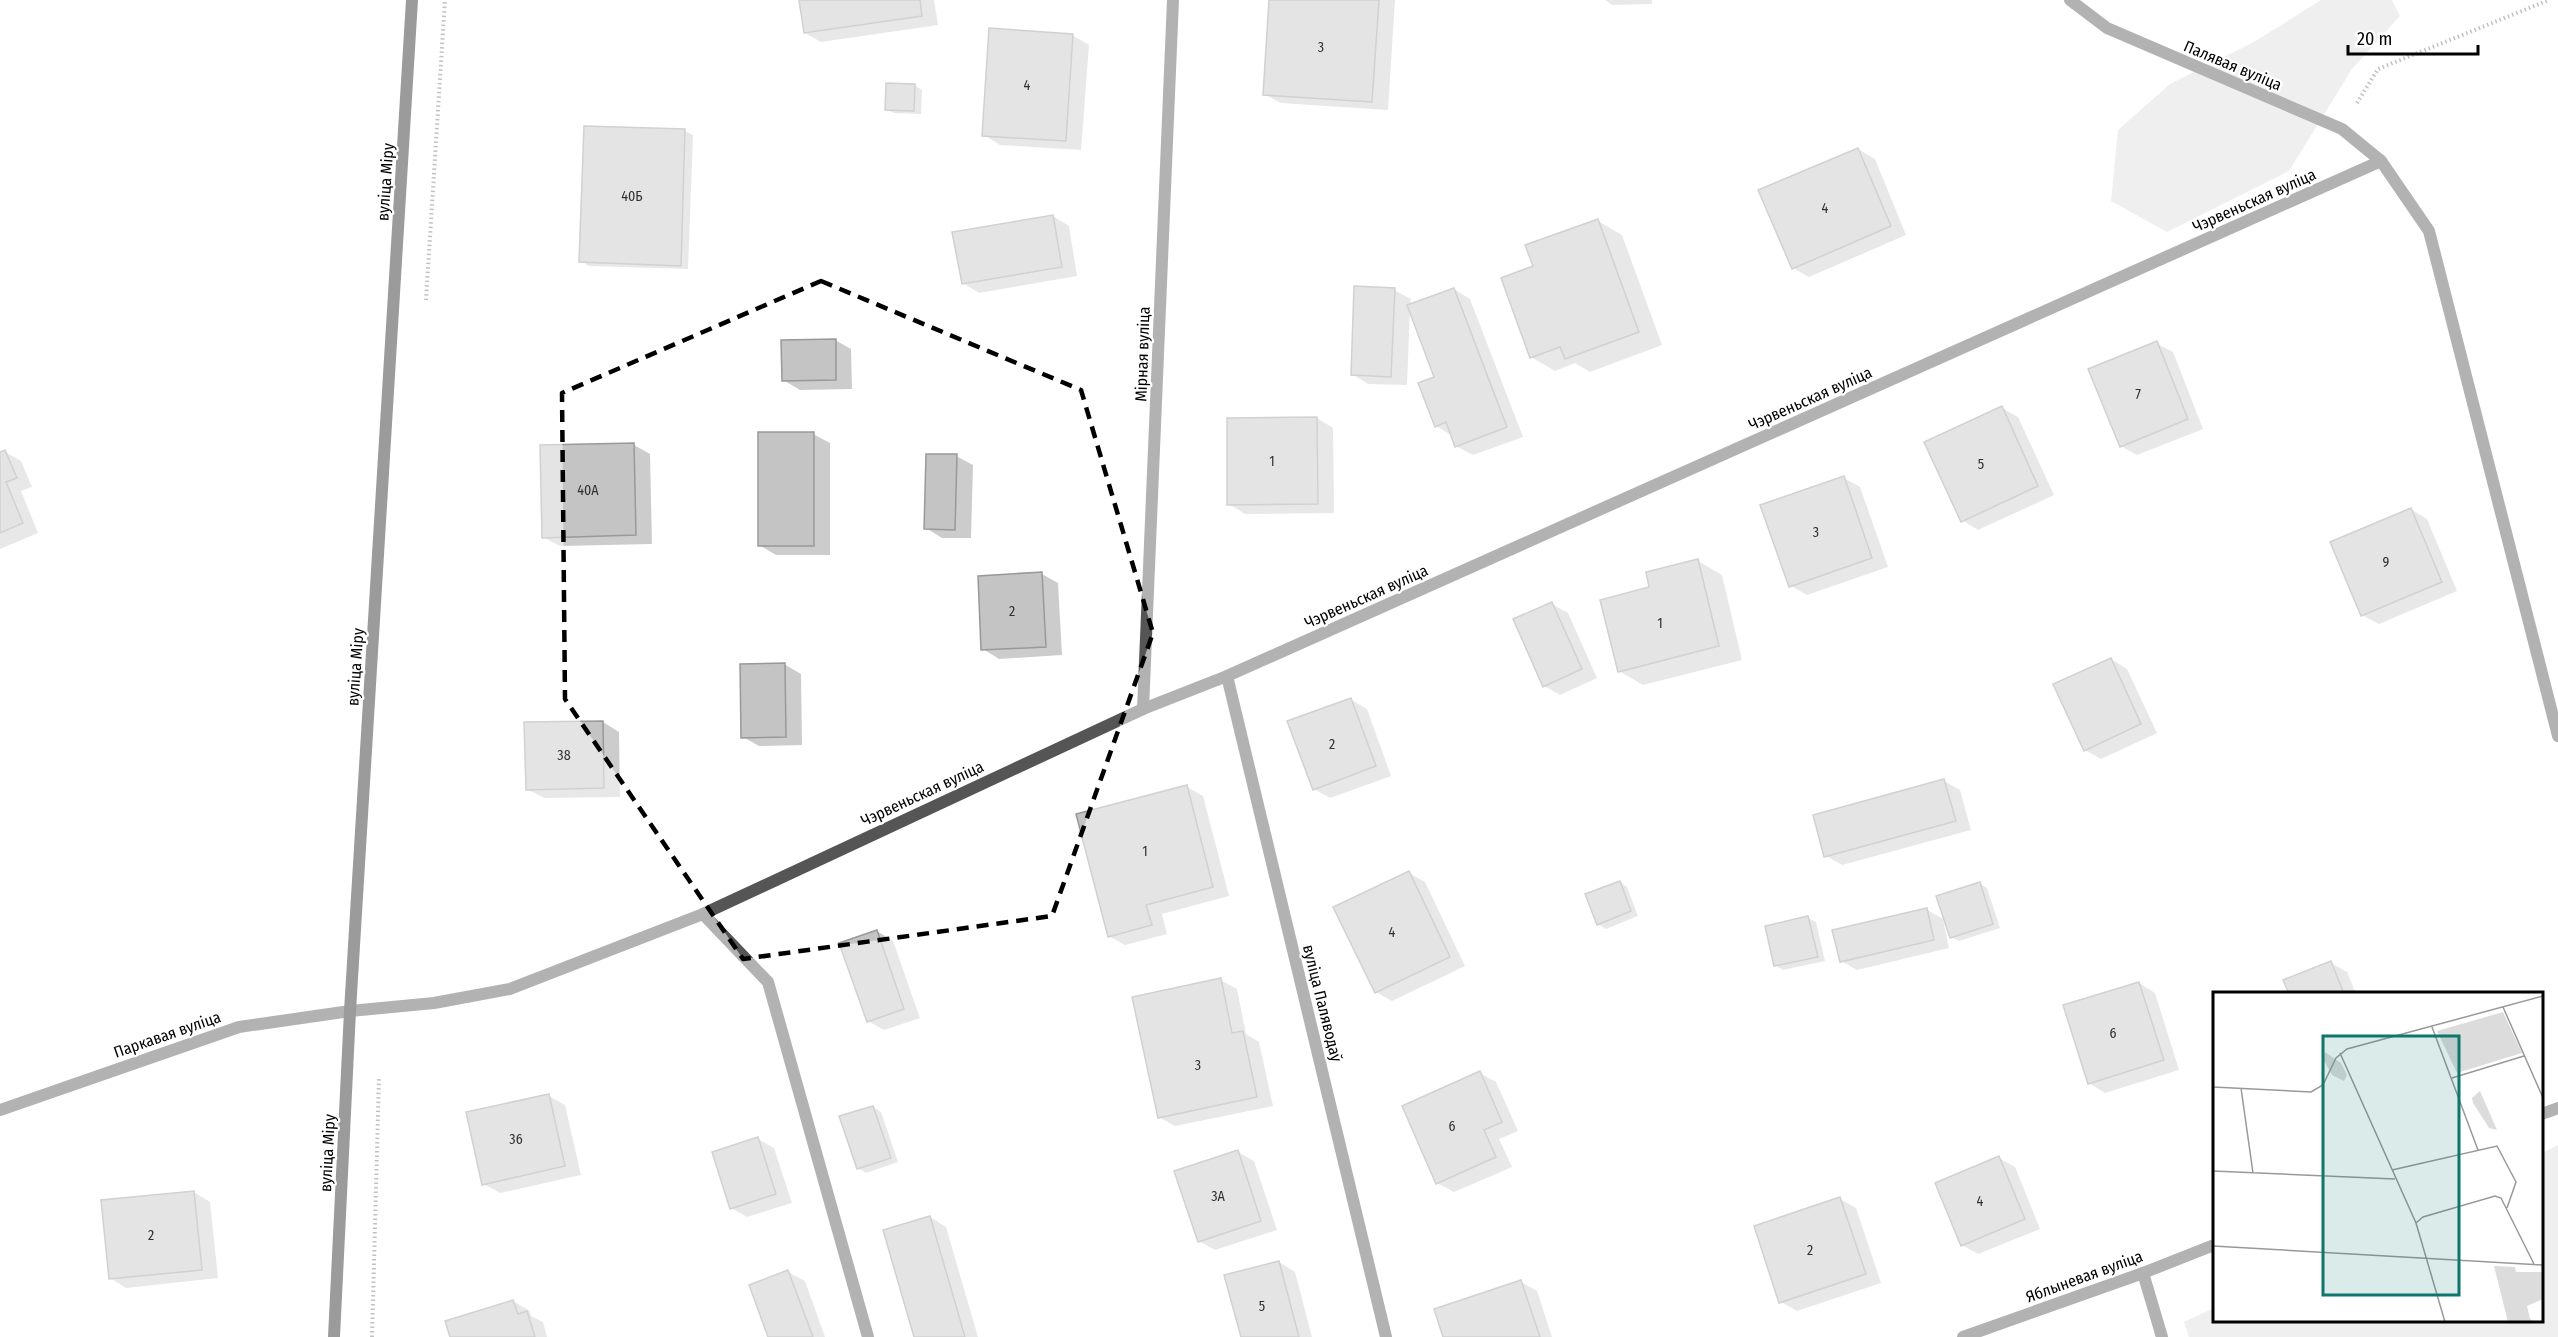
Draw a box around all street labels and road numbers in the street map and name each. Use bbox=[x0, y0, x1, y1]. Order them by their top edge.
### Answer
street label: Палявая вуліца bbox=[2181, 36, 2285, 95]
street label: вуліца Міру bbox=[373, 142, 398, 222]
street label: Чэрвеньская вуліца bbox=[2190, 165, 2319, 236]
street label: Мірная вуліца bbox=[1131, 306, 1154, 402]
street label: Чэрвеньская вуліца bbox=[1746, 363, 1875, 434]
street label: Чэрвеньская вуліца bbox=[1302, 561, 1431, 632]
street label: вуліца Міру bbox=[343, 627, 368, 707]
street label: Чэрвеньская вуліца bbox=[858, 757, 987, 830]
street label: вуліца Паляводаў bbox=[1299, 943, 1346, 1064]
street label: Паркавая вуліца bbox=[111, 1007, 223, 1062]
street label: вуліца Міру bbox=[316, 1113, 339, 1193]
street label: Яблыневая вуліца bbox=[2023, 1246, 2145, 1306]

